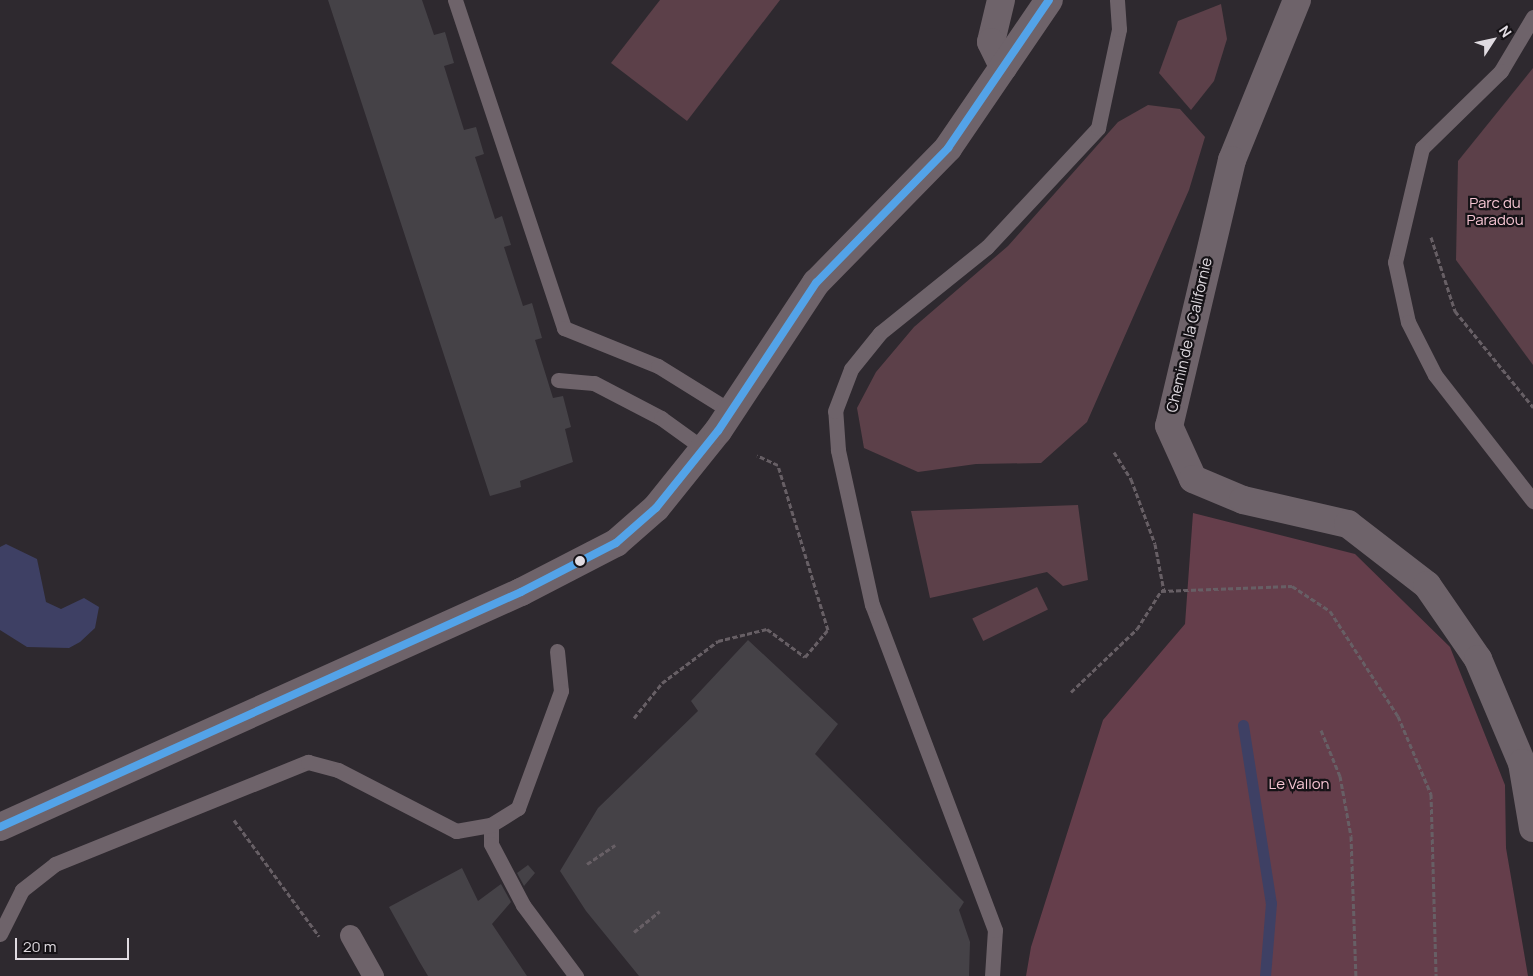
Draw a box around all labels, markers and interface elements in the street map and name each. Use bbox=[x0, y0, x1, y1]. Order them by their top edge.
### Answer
north arrow bbox=[1468, 15, 1518, 65]
text: N bbox=[1495, 22, 1516, 41]
park label: Parc du Paradou bbox=[1466, 193, 1524, 228]
street label: Chemin de la Californie bbox=[1162, 256, 1216, 414]
unlabelled marker bbox=[575, 556, 585, 566]
park label: Le Vallon bbox=[1269, 775, 1329, 793]
scale bar bbox=[18, 928, 131, 960]
text: 20 m bbox=[23, 936, 56, 957]

